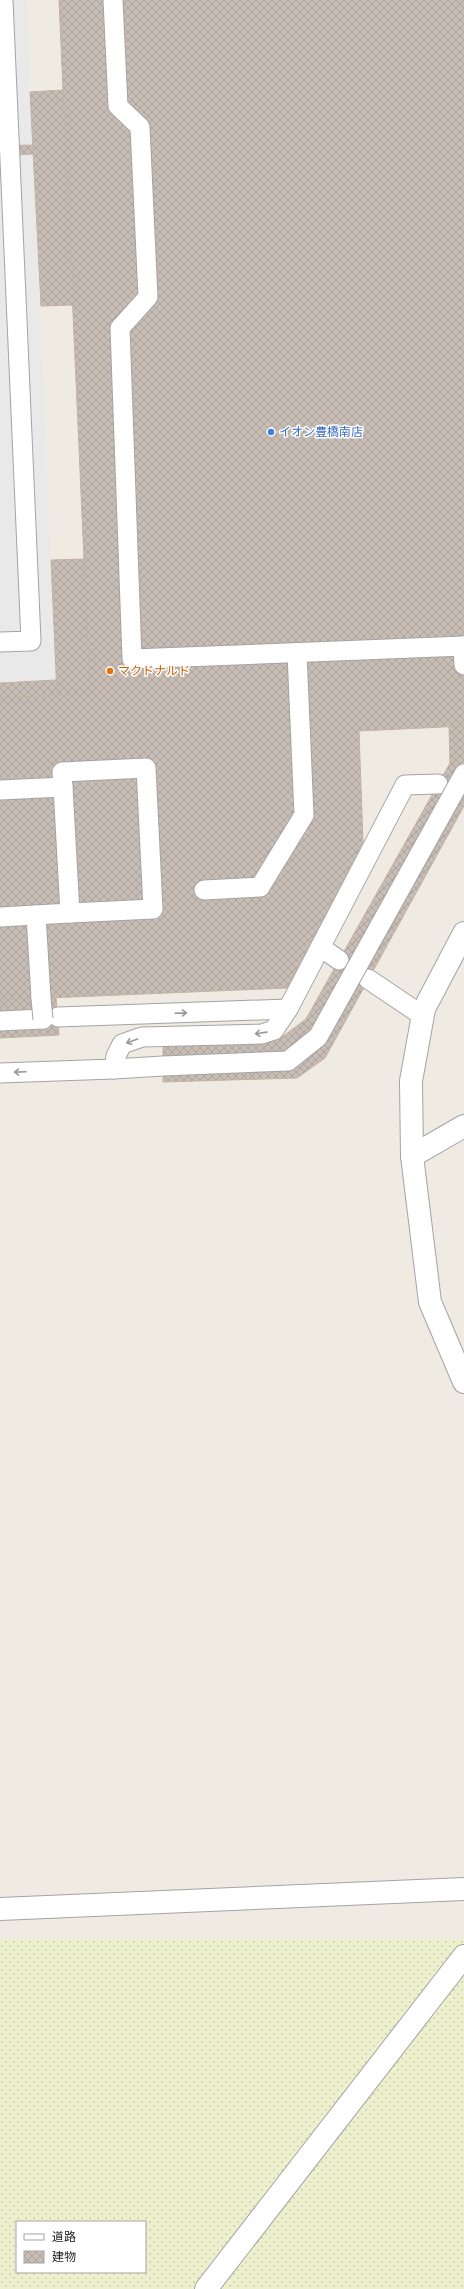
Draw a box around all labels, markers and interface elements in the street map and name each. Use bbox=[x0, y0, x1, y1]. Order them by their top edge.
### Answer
place label: イオン豊橋南店 bbox=[279, 425, 363, 439]
marker: イオン豊橋南店 bbox=[266, 427, 276, 437]
place label: マクドナルド bbox=[118, 664, 190, 678]
marker: マクドナルド bbox=[105, 666, 115, 676]
one-way arrow bbox=[174, 1009, 187, 1016]
one-way arrow bbox=[255, 1029, 268, 1037]
one-way arrow bbox=[126, 1037, 138, 1045]
one-way arrow bbox=[14, 1069, 27, 1076]
legend bbox=[16, 2221, 146, 2273]
text: 道路 bbox=[52, 2230, 76, 2244]
text: 建物 bbox=[52, 2250, 76, 2264]

